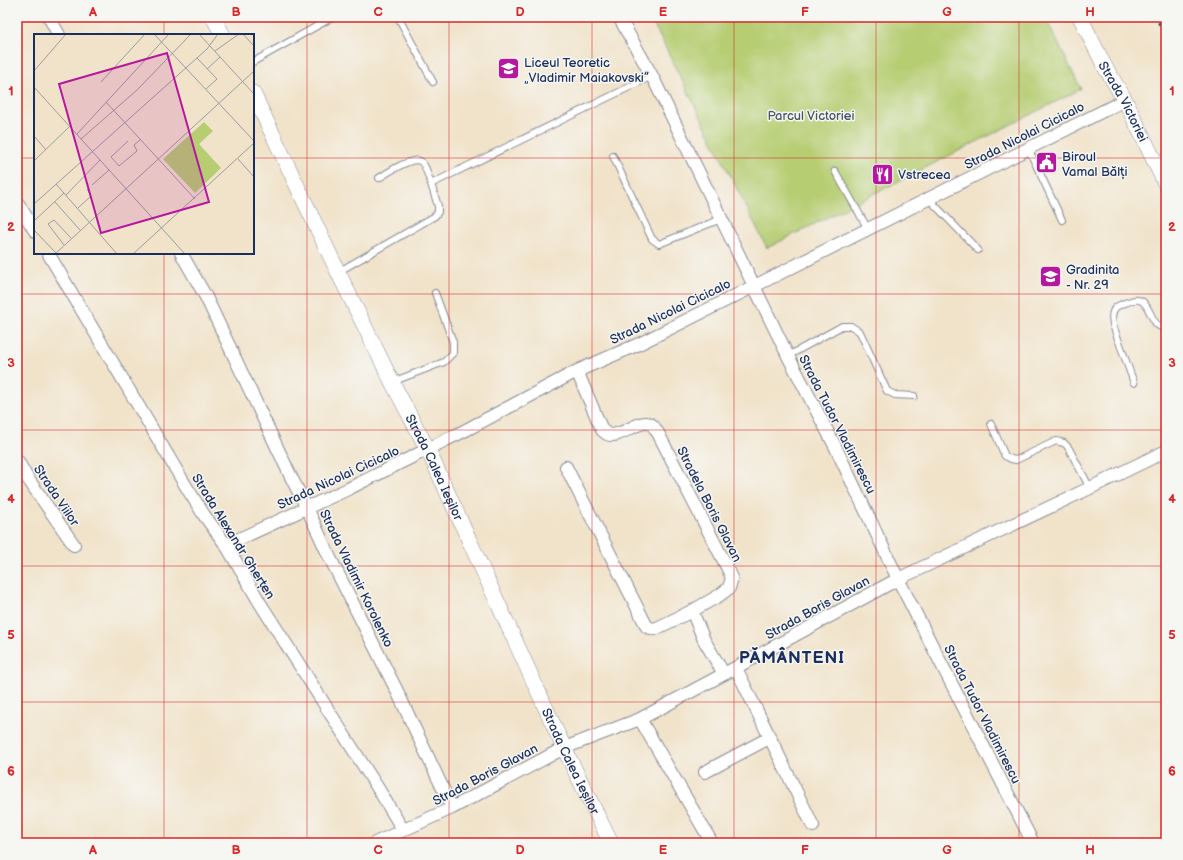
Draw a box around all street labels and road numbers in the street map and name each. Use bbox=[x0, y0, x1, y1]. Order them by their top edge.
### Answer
street label: Strada Victoriei bbox=[1095, 59, 1151, 145]
street label: Strada Nicolai Cicicalo bbox=[962, 99, 1087, 173]
street label: Strada Nicolai Cicicalo bbox=[607, 276, 733, 348]
street label: Strada Tudor Vladimirescu bbox=[795, 352, 879, 496]
street label: Strada Calea Ieșilor bbox=[401, 412, 466, 524]
street label: Strada Nicolai Cicicalo bbox=[275, 443, 402, 513]
street label: Stradela Boris Glavan bbox=[673, 444, 745, 565]
street label: Strada Viilor bbox=[30, 462, 83, 530]
street label: Strada Alexandr Gherțen bbox=[188, 471, 278, 602]
street label: Strada Vladimir Korolenko bbox=[316, 507, 396, 650]
street label: Strada Boris Glavan bbox=[763, 573, 872, 643]
street label: Strada Tudor Vladimirescu bbox=[940, 642, 1024, 786]
street label: Strada Calea Ieșilor bbox=[538, 706, 603, 818]
street label: Strada Boris Glavan bbox=[430, 740, 541, 809]

